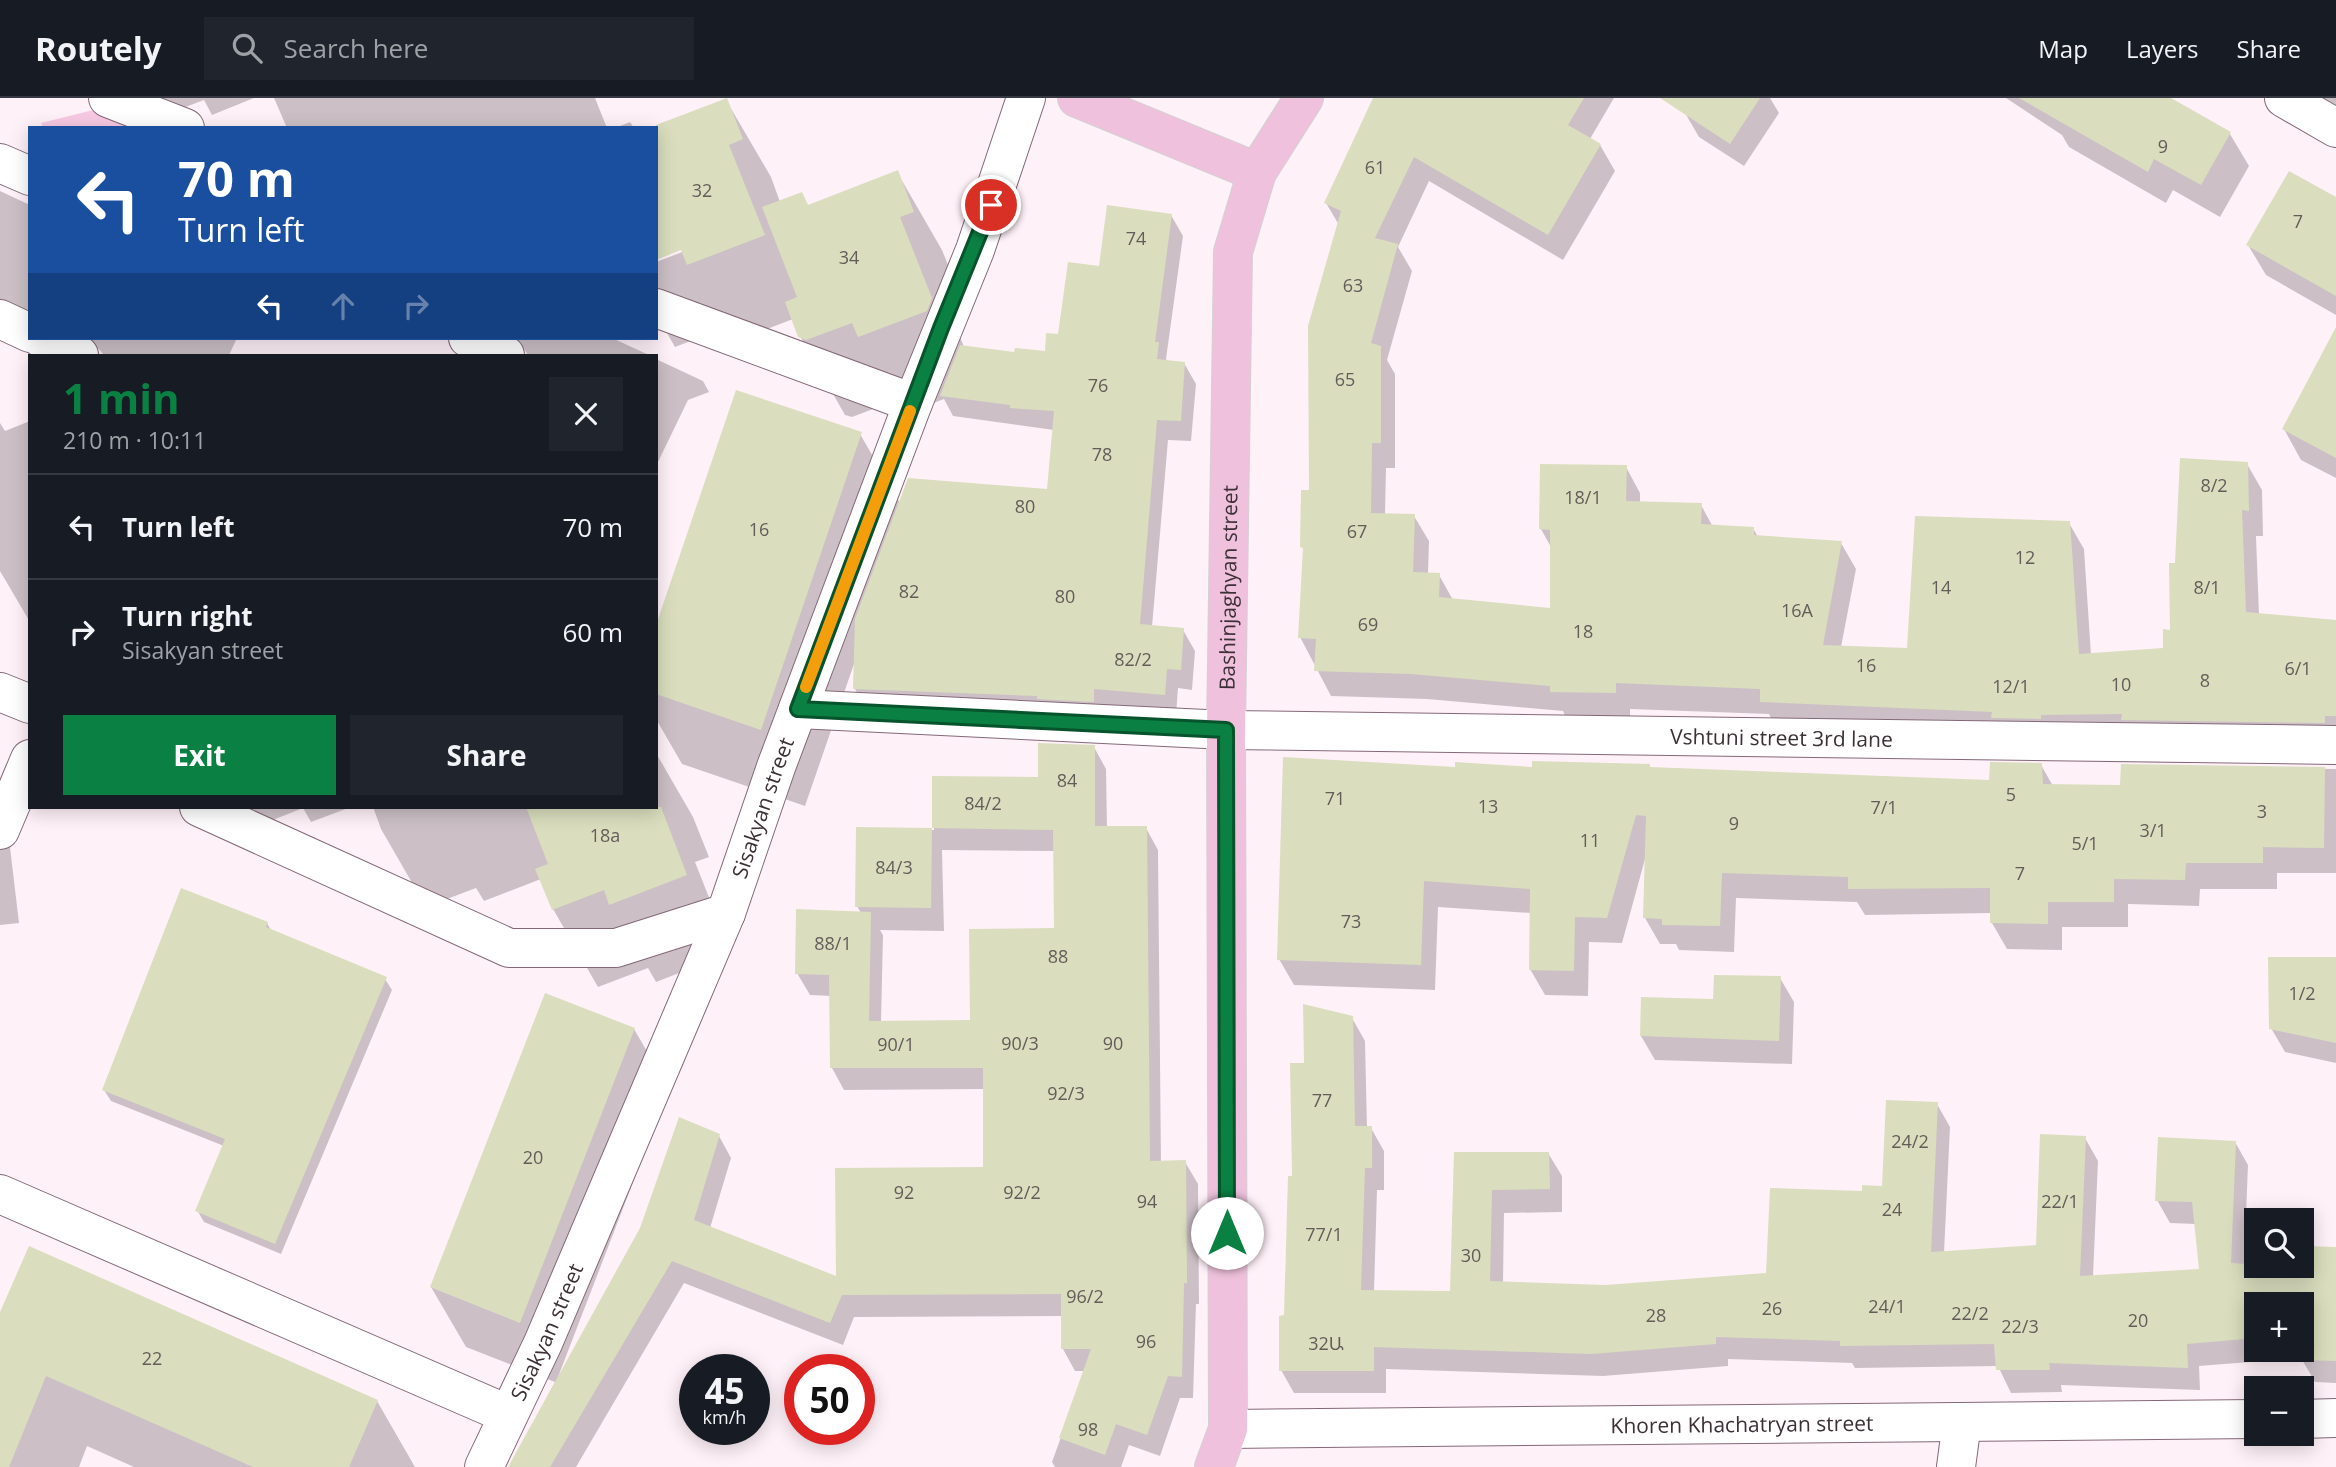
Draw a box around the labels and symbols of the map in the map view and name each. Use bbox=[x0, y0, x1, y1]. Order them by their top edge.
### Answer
house number: 9 bbox=[2158, 134, 2168, 158]
house number: 61 bbox=[1365, 155, 1385, 179]
pin bbox=[961, 175, 1021, 235]
house number: 32 bbox=[692, 178, 712, 202]
house number: 7 bbox=[2293, 209, 2303, 233]
house number: 74 bbox=[1126, 226, 1146, 250]
house number: 34 bbox=[839, 245, 859, 269]
house number: 63 bbox=[1343, 273, 1363, 297]
house number: 65 bbox=[1335, 367, 1355, 391]
house number: 76 bbox=[1088, 373, 1108, 397]
house number: 78 bbox=[1092, 442, 1112, 466]
house number: 8/2 bbox=[2200, 473, 2228, 497]
street label: Bashinjaghyan street bbox=[1213, 485, 1244, 690]
house number: 18/1 bbox=[1564, 485, 1602, 509]
house number: 80 bbox=[1015, 494, 1035, 518]
house number: 16 bbox=[749, 517, 769, 541]
house number: 67 bbox=[1347, 519, 1367, 543]
house number: 12 bbox=[2015, 545, 2035, 569]
house number: 14 bbox=[1931, 575, 1951, 599]
house number: 8/1 bbox=[2193, 575, 2221, 599]
house number: 82 bbox=[899, 579, 919, 603]
house number: 80 bbox=[1055, 584, 1075, 608]
house number: 16A bbox=[1781, 598, 1814, 622]
house number: 69 bbox=[1358, 612, 1378, 636]
house number: 18 bbox=[1573, 619, 1593, 643]
house number: 82/2 bbox=[1114, 647, 1152, 671]
house number: 16 bbox=[1856, 653, 1876, 677]
house number: 6/1 bbox=[2284, 656, 2312, 680]
house number: 8 bbox=[2200, 668, 2210, 692]
house number: 10 bbox=[2111, 672, 2131, 696]
house number: 12/1 bbox=[1992, 674, 2030, 698]
street label: Vshtuni street 3rd lane bbox=[1670, 722, 1893, 753]
street label: Sisakyan street bbox=[725, 733, 800, 882]
house number: 84 bbox=[1057, 768, 1077, 792]
house number: 5 bbox=[2006, 782, 2016, 806]
house number: 71 bbox=[1325, 786, 1345, 810]
house number: 84/2 bbox=[964, 791, 1002, 815]
house number: 13 bbox=[1478, 794, 1498, 818]
house number: 7/1 bbox=[1870, 795, 1898, 819]
house number: 3 bbox=[2257, 799, 2267, 823]
house number: 9 bbox=[1729, 811, 1739, 835]
house number: 3/1 bbox=[2139, 818, 2167, 842]
house number: 18a bbox=[590, 823, 620, 847]
house number: 11 bbox=[1580, 828, 1600, 852]
house number: 5/1 bbox=[2071, 831, 2099, 855]
house number: 84/3 bbox=[875, 855, 913, 879]
house number: 7 bbox=[2015, 861, 2025, 885]
house number: 73 bbox=[1341, 909, 1361, 933]
house number: 88/1 bbox=[814, 931, 852, 955]
house number: 88 bbox=[1048, 944, 1068, 968]
house number: 1/2 bbox=[2288, 981, 2316, 1005]
house number: 90/3 bbox=[1001, 1031, 1039, 1055]
house number: 90 bbox=[1103, 1031, 1123, 1055]
house number: 90/1 bbox=[877, 1032, 915, 1056]
house number: 92/3 bbox=[1047, 1081, 1085, 1105]
house number: 77 bbox=[1312, 1088, 1332, 1112]
house number: 24/2 bbox=[1891, 1129, 1929, 1153]
house number: 20 bbox=[523, 1145, 543, 1169]
house number: 92 bbox=[894, 1180, 914, 1204]
house number: 92/2 bbox=[1003, 1180, 1041, 1204]
house number: 94 bbox=[1137, 1189, 1157, 1213]
house number: 22/1 bbox=[2041, 1189, 2079, 1213]
position arrow bbox=[1190, 1196, 1264, 1270]
house number: 24 bbox=[1882, 1197, 1902, 1221]
house number: 77/1 bbox=[1305, 1222, 1343, 1246]
house number: 30 bbox=[1461, 1243, 1481, 1267]
street label: Sisakyan street bbox=[504, 1259, 589, 1405]
house number: 96/2 bbox=[1066, 1284, 1104, 1308]
house number: 24/1 bbox=[1868, 1294, 1906, 1318]
house number: 26 bbox=[1762, 1296, 1782, 1320]
house number: 22/2 bbox=[1951, 1301, 1989, 1325]
house number: 28 bbox=[1646, 1303, 1666, 1327]
house number: 20 bbox=[2128, 1308, 2148, 1332]
house number: 22/3 bbox=[2001, 1314, 2039, 1338]
house number: 96 bbox=[1136, 1329, 1156, 1353]
house number: 32Ա bbox=[1308, 1331, 1344, 1355]
house number: 22 bbox=[142, 1346, 162, 1370]
speed limit sign: 50 bbox=[784, 1354, 875, 1445]
street label: Khoren Khachatryan street bbox=[1610, 1409, 1874, 1439]
house number: 98 bbox=[1078, 1417, 1098, 1441]

